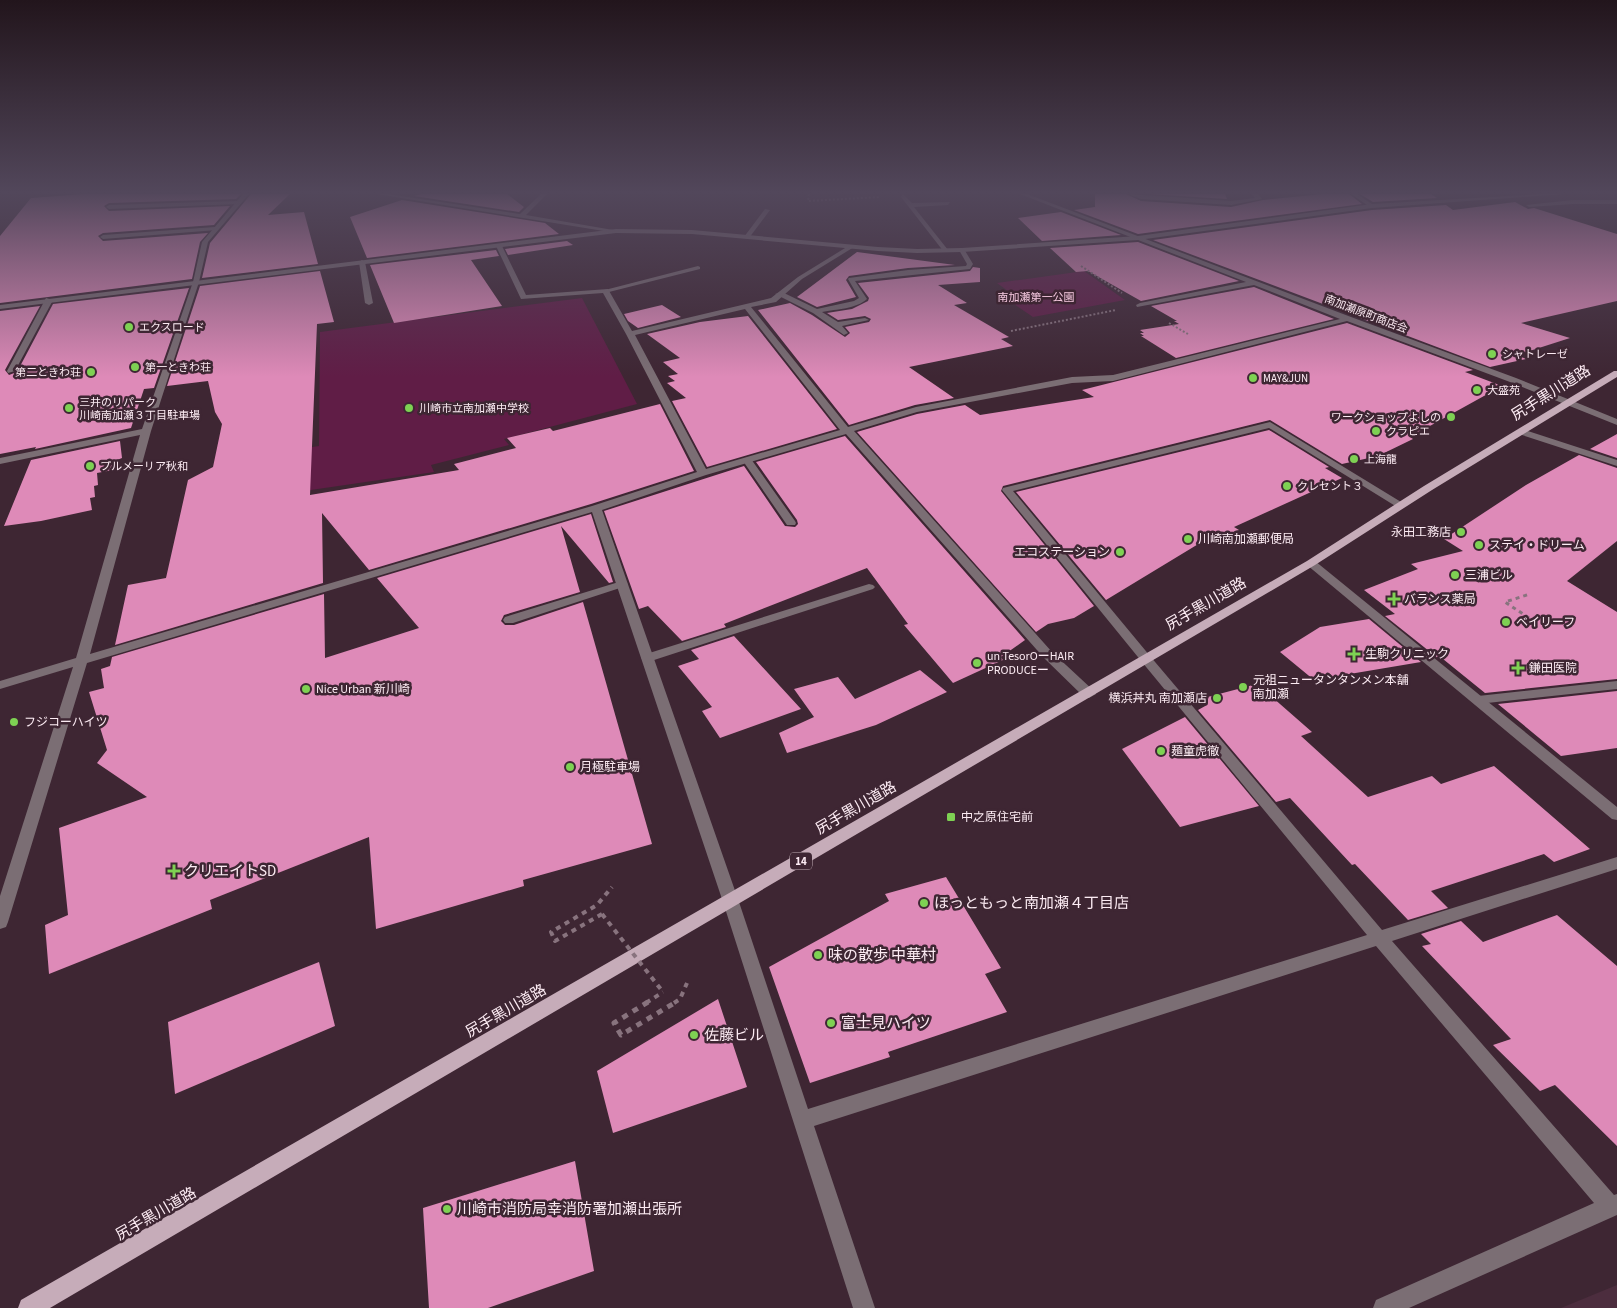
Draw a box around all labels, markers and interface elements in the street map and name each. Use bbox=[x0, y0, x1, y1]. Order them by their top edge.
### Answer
park label: 南加瀬第一公園 bbox=[998, 290, 1075, 305]
street label: 南加瀬原町商店会 bbox=[1322, 291, 1410, 337]
place label: エクスロード bbox=[139, 320, 205, 335]
marker: エクスロード bbox=[123, 321, 135, 333]
place label: シャトレーゼ bbox=[1502, 347, 1568, 362]
marker: シャトレーゼ bbox=[1486, 348, 1498, 360]
place label: 第一ときわ荘 bbox=[145, 360, 211, 375]
street label: 尻手黒川道路 bbox=[1507, 360, 1595, 426]
marker: 第一ときわ荘 bbox=[129, 361, 141, 373]
place label: 第二ときわ荘 bbox=[15, 365, 81, 380]
marker: 第二ときわ荘 bbox=[85, 366, 97, 378]
place label: MAY&JUN bbox=[1263, 371, 1308, 386]
marker: MAY&JUN bbox=[1247, 372, 1259, 384]
place label: 大盛苑 bbox=[1487, 383, 1520, 398]
marker: 大盛苑 bbox=[1471, 384, 1483, 396]
place label: 三井のリパーク 川崎南加瀬３丁目駐車場 bbox=[79, 395, 200, 423]
place label: 川崎市立南加瀬中学校 bbox=[419, 401, 529, 416]
marker: 三井のリパーク 川崎南加瀬３丁目駐車場 bbox=[63, 402, 75, 414]
marker: 川崎市立南加瀬中学校 bbox=[403, 402, 415, 414]
place label: ワークショップよしの bbox=[1331, 410, 1441, 425]
marker: ワークショップよしの bbox=[1445, 411, 1457, 423]
place label: クラピエ bbox=[1386, 424, 1430, 439]
marker: クラピエ bbox=[1370, 425, 1382, 437]
place label: 上海龍 bbox=[1364, 452, 1397, 467]
marker: 上海龍 bbox=[1348, 453, 1360, 465]
place label: プルメーリア秋和 bbox=[100, 459, 188, 474]
marker: プルメーリア秋和 bbox=[84, 460, 96, 472]
place label: クレセント３ bbox=[1297, 479, 1363, 494]
marker: クレセント３ bbox=[1281, 480, 1293, 492]
place label: 永田工務店 bbox=[1391, 524, 1451, 541]
marker: 永田工務店 bbox=[1455, 526, 1467, 538]
place label: 川崎南加瀬郵便局 bbox=[1198, 531, 1294, 548]
marker: 川崎南加瀬郵便局 bbox=[1182, 533, 1194, 545]
place label: ステイ・ドリーム bbox=[1489, 537, 1585, 554]
marker: ステイ・ドリーム bbox=[1473, 539, 1485, 551]
place label: エコステーション bbox=[1014, 544, 1110, 561]
marker: エコステーション bbox=[1114, 546, 1126, 558]
place label: 三浦ビル bbox=[1465, 567, 1513, 584]
marker: 三浦ビル bbox=[1449, 569, 1461, 581]
street label: 尻手黒川道路 bbox=[1162, 572, 1250, 636]
place label: バランス薬局 bbox=[1404, 591, 1476, 608]
marker: バランス薬局 bbox=[1388, 593, 1400, 605]
place label: ベイリーフ bbox=[1516, 614, 1575, 631]
marker: ベイリーフ bbox=[1500, 616, 1512, 628]
place label: 生駒クリニック bbox=[1365, 646, 1449, 663]
marker: 生駒クリニック bbox=[1347, 647, 1361, 661]
place label: un TesorOーHAIR PRODUCEー bbox=[987, 648, 1074, 679]
marker: un TesorOーHAIR PRODUCEー bbox=[971, 657, 983, 669]
place label: 鎌田医院 bbox=[1529, 660, 1577, 677]
marker: 鎌田医院 bbox=[1511, 661, 1525, 675]
place label: 元祖ニュータンタンメン本舗 南加瀬 bbox=[1253, 672, 1409, 703]
place label: Nice Urban 新川崎 bbox=[316, 681, 410, 698]
marker: 元祖ニュータンタンメン本舗 南加瀬 bbox=[1237, 681, 1249, 693]
marker: Nice Urban 新川崎 bbox=[300, 683, 312, 695]
place label: 横浜丼丸 南加瀬店 bbox=[1109, 690, 1207, 707]
marker: 横浜丼丸 南加瀬店 bbox=[1211, 692, 1223, 704]
place label: フジコーハイツ bbox=[24, 714, 108, 731]
marker: フジコーハイツ bbox=[8, 716, 20, 728]
place label: 麺童虎徹 bbox=[1171, 743, 1220, 760]
marker: 麺童虎徹 bbox=[1155, 745, 1167, 757]
place label: 月極駐車場 bbox=[580, 759, 640, 776]
marker: 月極駐車場 bbox=[564, 761, 576, 773]
street label: 尻手黒川道路 bbox=[812, 776, 900, 840]
place label: 中之原住宅前 bbox=[961, 809, 1033, 826]
marker: 中之原住宅前 bbox=[945, 811, 957, 823]
road number: 14 bbox=[790, 852, 812, 869]
place label: クリエイトSD bbox=[184, 861, 276, 882]
marker: クリエイトSD bbox=[168, 865, 180, 877]
place label: ほっともっと南加瀬４丁目店 bbox=[934, 893, 1129, 914]
marker: ほっともっと南加瀬４丁目店 bbox=[918, 897, 930, 909]
place label: 味の散歩 中華村 bbox=[828, 945, 936, 966]
marker: 味の散歩 中華村 bbox=[812, 949, 824, 961]
street label: 尻手黒川道路 bbox=[462, 979, 550, 1043]
place label: 富士見ハイツ bbox=[841, 1013, 931, 1034]
marker: 富士見ハイツ bbox=[825, 1017, 837, 1029]
place label: 佐藤ビル bbox=[704, 1025, 764, 1046]
marker: 佐藤ビル bbox=[688, 1029, 700, 1041]
street label: 尻手黒川道路 bbox=[112, 1182, 200, 1246]
place label: 川崎市消防局幸消防署加瀬出張所 bbox=[457, 1199, 682, 1220]
marker: 川崎市消防局幸消防署加瀬出張所 bbox=[441, 1203, 453, 1215]

